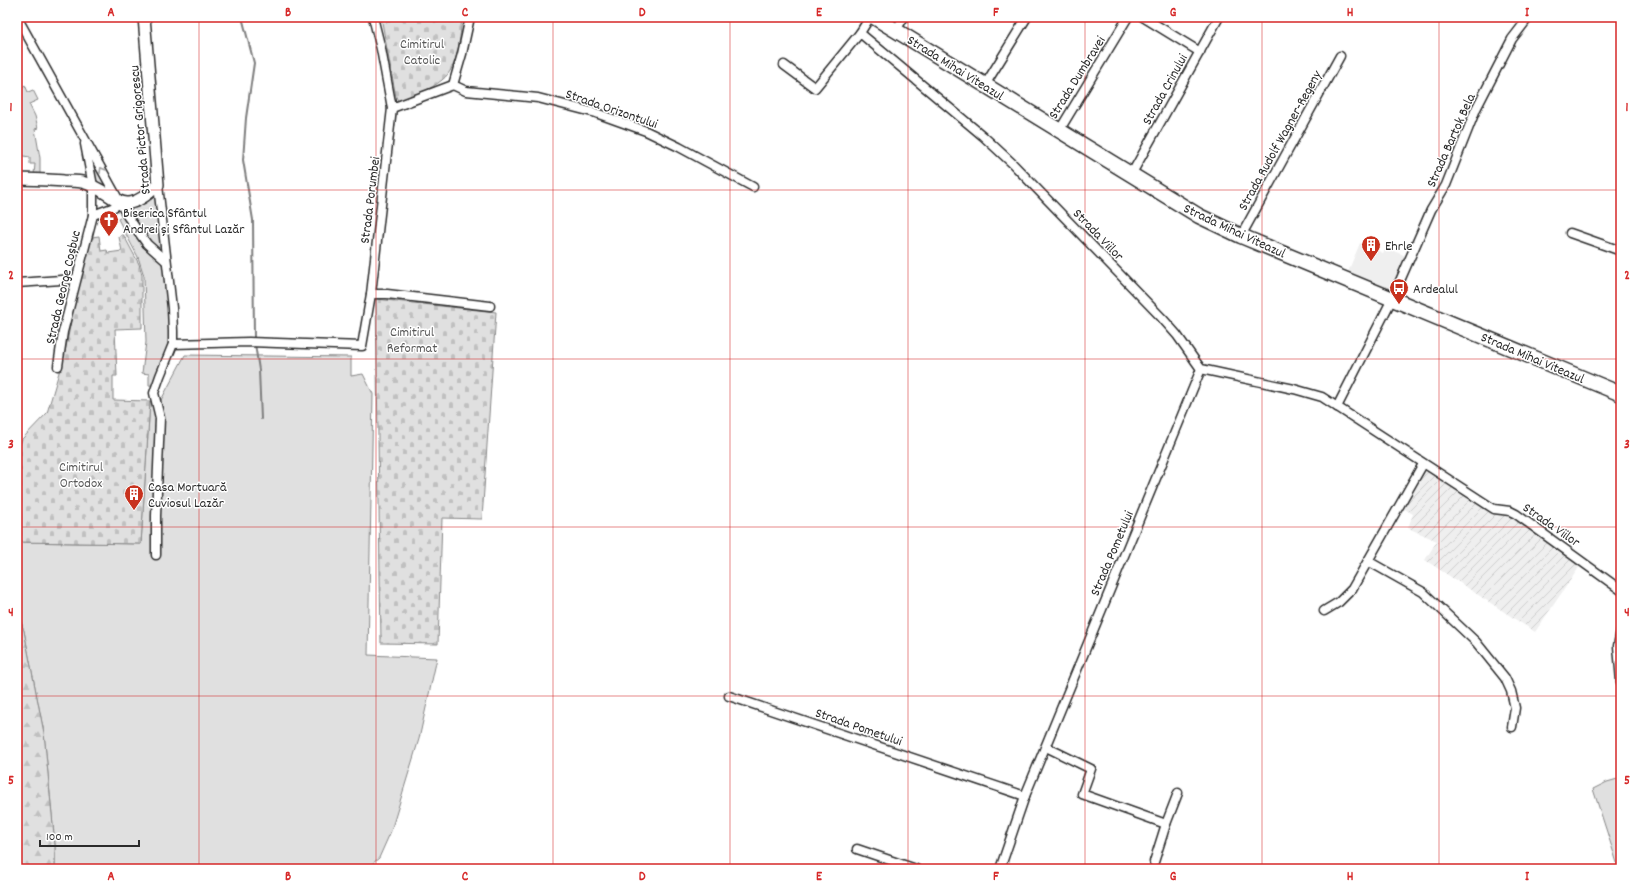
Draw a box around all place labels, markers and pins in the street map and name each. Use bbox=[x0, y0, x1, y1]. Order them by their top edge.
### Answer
place label: Biserica Sfântul Andrei și Sfântul Lazăr bbox=[123, 204, 245, 240]
church icon: Biserica Sfântul Andrei și Sfântul Lazăr bbox=[98, 209, 120, 237]
building icon: Ehrle bbox=[1360, 234, 1382, 262]
place label: Ehrle bbox=[1385, 237, 1412, 257]
bus stop icon: Ardealul bbox=[1388, 277, 1410, 305]
place label: Ardealul bbox=[1413, 280, 1458, 300]
place label: Casa Mortuară Cuviosul Lazăr bbox=[148, 478, 227, 514]
building icon: Casa Mortuară Cuviosul Lazăr bbox=[123, 483, 145, 511]

